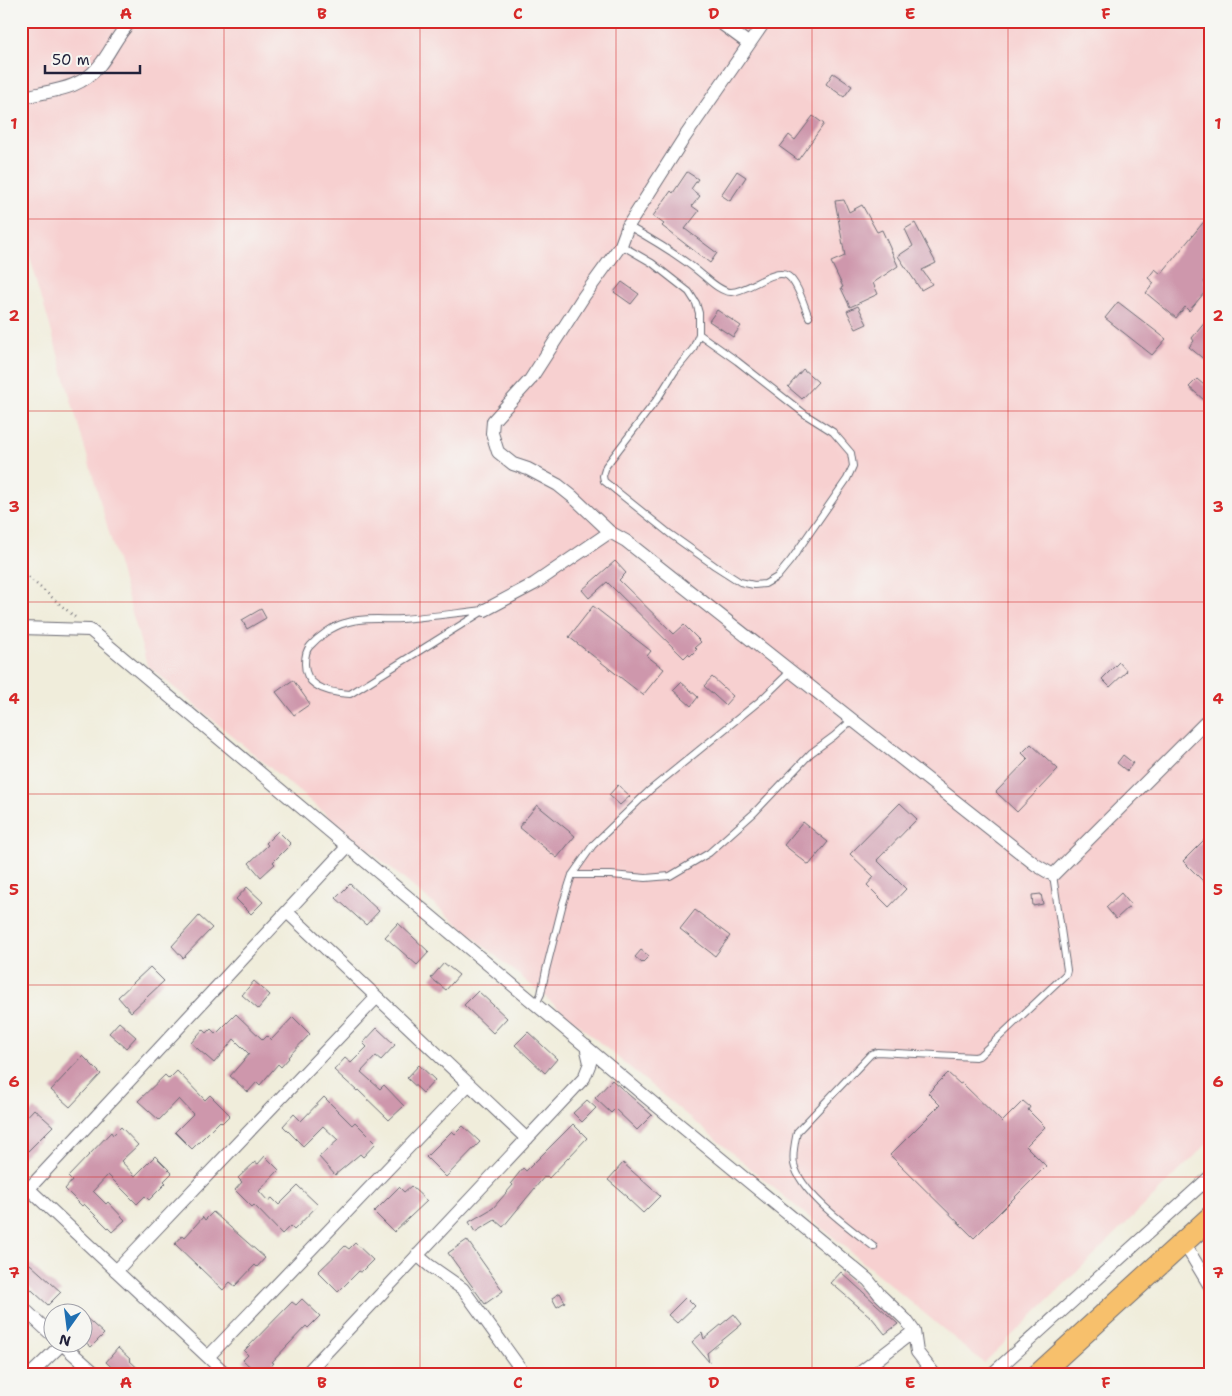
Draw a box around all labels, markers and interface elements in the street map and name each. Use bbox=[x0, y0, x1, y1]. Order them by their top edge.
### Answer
text: A bbox=[120, 3, 132, 24]
text: B bbox=[317, 3, 327, 24]
text: C bbox=[513, 3, 523, 24]
text: D bbox=[708, 3, 720, 24]
text: E bbox=[905, 3, 915, 24]
text: F bbox=[1101, 3, 1111, 24]
scale bar bbox=[45, 42, 140, 74]
text: 50 m bbox=[52, 50, 90, 70]
text: 1 bbox=[10, 113, 18, 134]
text: 1 bbox=[1214, 113, 1222, 134]
text: 2 bbox=[8, 305, 20, 326]
text: 2 bbox=[1212, 305, 1224, 326]
text: 3 bbox=[8, 496, 20, 517]
text: 3 bbox=[1212, 496, 1224, 517]
text: 4 bbox=[8, 688, 20, 709]
text: 4 bbox=[1212, 688, 1224, 709]
text: 5 bbox=[9, 879, 19, 900]
text: 5 bbox=[1213, 879, 1223, 900]
text: 6 bbox=[8, 1071, 20, 1092]
text: 6 bbox=[1212, 1071, 1224, 1092]
text: 7 bbox=[8, 1262, 20, 1283]
text: 7 bbox=[1212, 1262, 1224, 1283]
north arrow bbox=[42, 1304, 92, 1354]
text: N bbox=[57, 1331, 72, 1351]
text: A bbox=[120, 1372, 132, 1393]
text: B bbox=[317, 1372, 327, 1393]
text: C bbox=[513, 1372, 523, 1393]
text: D bbox=[708, 1372, 720, 1393]
text: E bbox=[905, 1372, 915, 1393]
text: F bbox=[1101, 1372, 1111, 1393]

